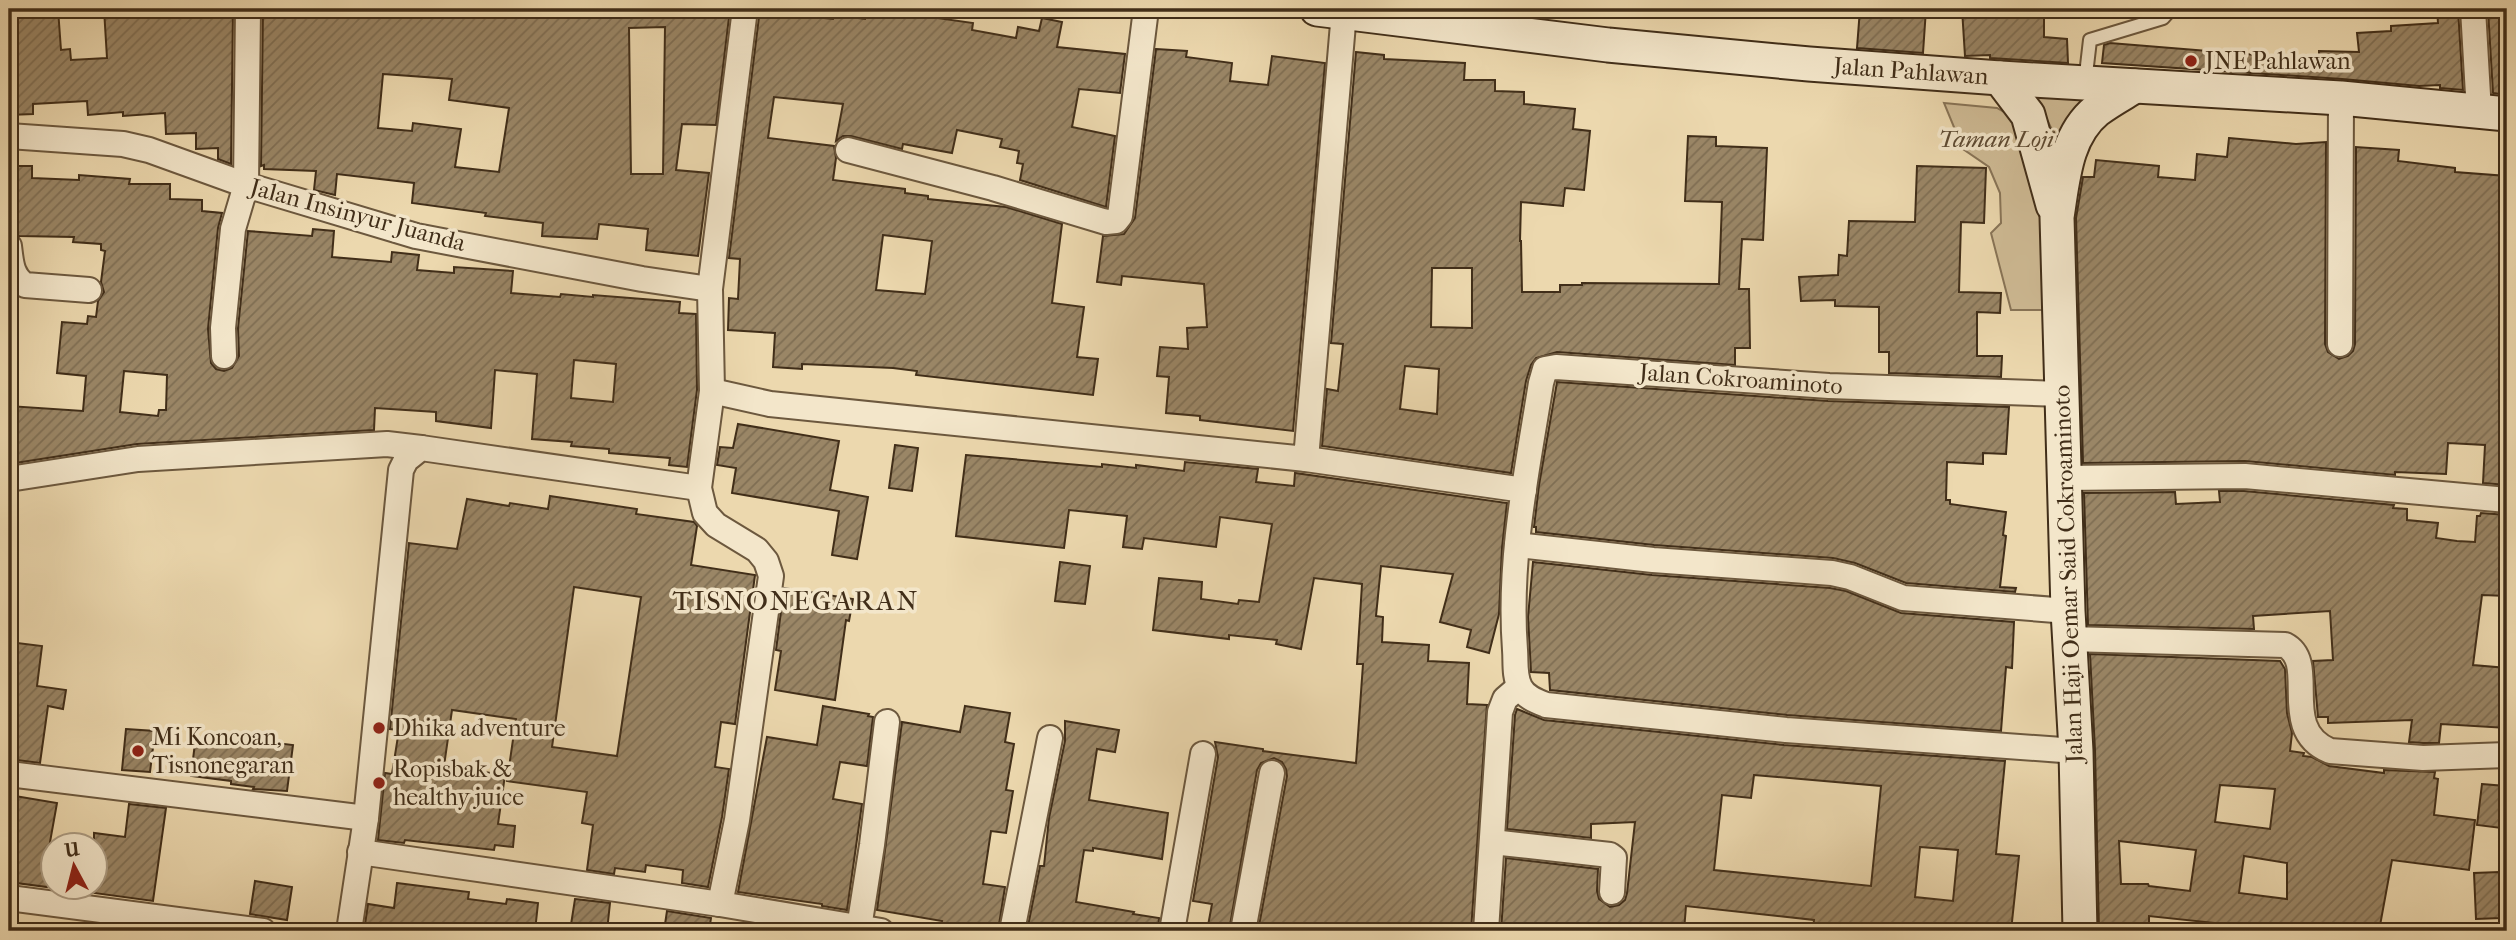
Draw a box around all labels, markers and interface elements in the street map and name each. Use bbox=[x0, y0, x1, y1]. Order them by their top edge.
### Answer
place label: JNE Pahlawan bbox=[2203, 47, 2351, 75]
street label: Jalan Pahlawan bbox=[1831, 51, 1989, 90]
marker: JNE Pahlawan bbox=[2183, 53, 2199, 69]
park label: Taman Loji bbox=[1938, 125, 2056, 153]
street label: Jalan Insinyur Juanda bbox=[245, 172, 470, 257]
street label: Jalan Cokroaminoto bbox=[1636, 358, 1844, 400]
street label: Jalan Haji Oemar Said Cokroaminoto bbox=[2047, 384, 2089, 766]
district label: TISNONEGARAN bbox=[673, 584, 919, 617]
place label: Dhika adventure bbox=[393, 714, 566, 742]
marker: Dhika adventure bbox=[371, 720, 387, 736]
place label: Mi Koncoan, Tisnonegaran bbox=[152, 723, 294, 779]
marker: Mi Koncoan, Tisnonegaran bbox=[130, 743, 146, 759]
place label: Ropisbak & healthy juice bbox=[393, 755, 524, 811]
marker: Ropisbak & healthy juice bbox=[371, 775, 387, 791]
north arrow bbox=[38, 832, 108, 902]
text: U bbox=[62, 838, 81, 862]

